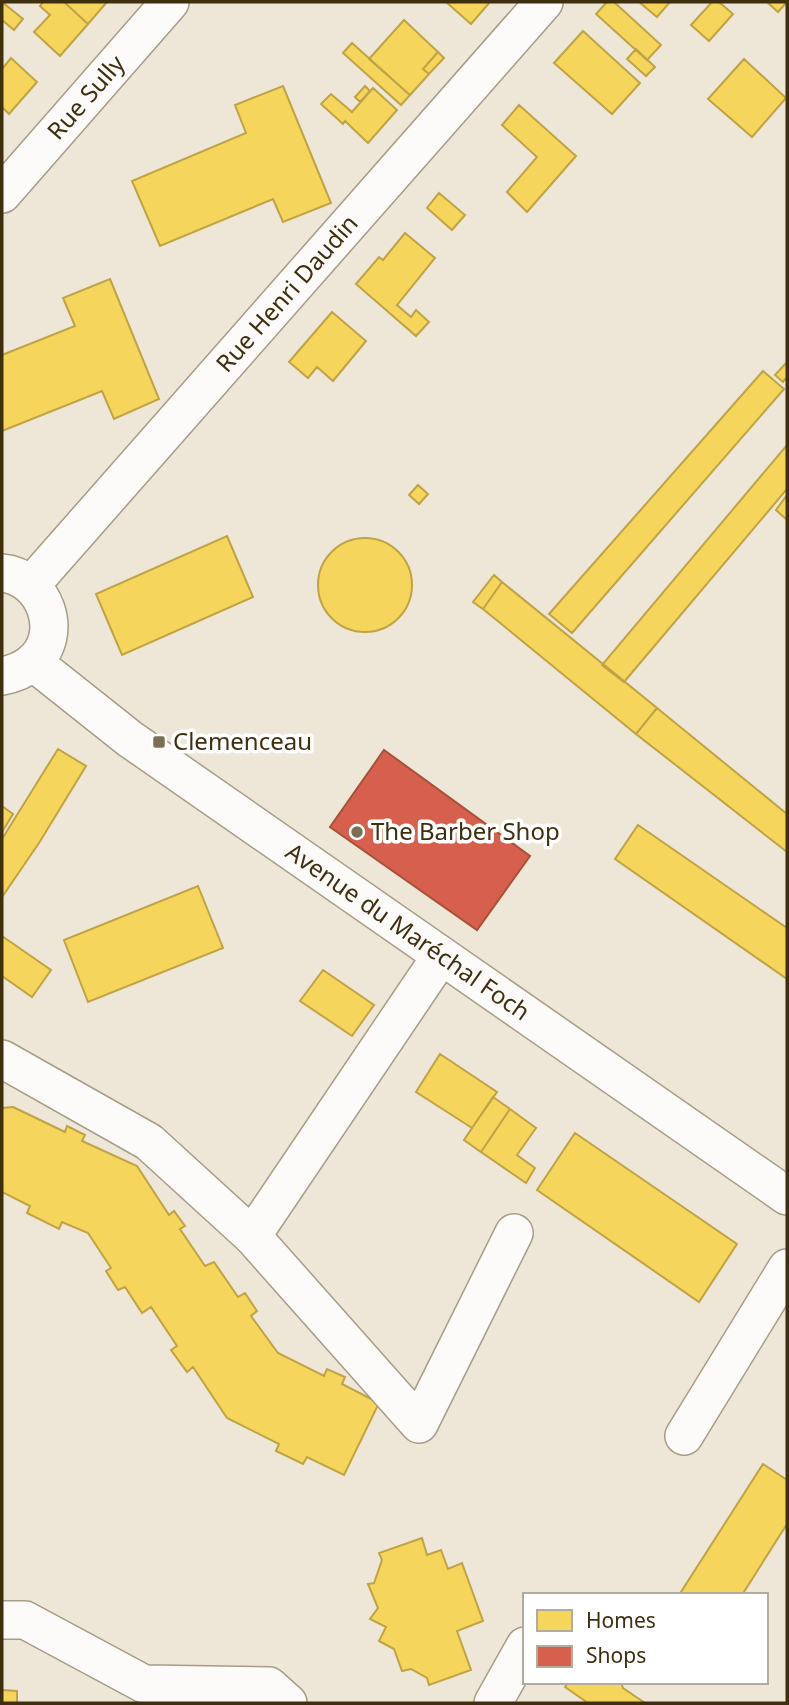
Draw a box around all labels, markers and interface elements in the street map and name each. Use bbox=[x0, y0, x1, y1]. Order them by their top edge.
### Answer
street label: Rue Sully bbox=[39, 47, 132, 146]
street label: Rue Henri Daudin bbox=[208, 207, 365, 379]
place label: Clemenceau bbox=[173, 724, 312, 757]
marker: Clemenceau bbox=[151, 734, 167, 750]
place label: The Barber Shop bbox=[371, 814, 560, 847]
marker: The Barber Shop bbox=[349, 824, 365, 840]
street label: Avenue du Maréchal Foch bbox=[280, 834, 537, 1027]
legend bbox=[523, 1593, 768, 1684]
text: Homes bbox=[586, 1606, 656, 1634]
text: Shops bbox=[586, 1641, 646, 1669]

